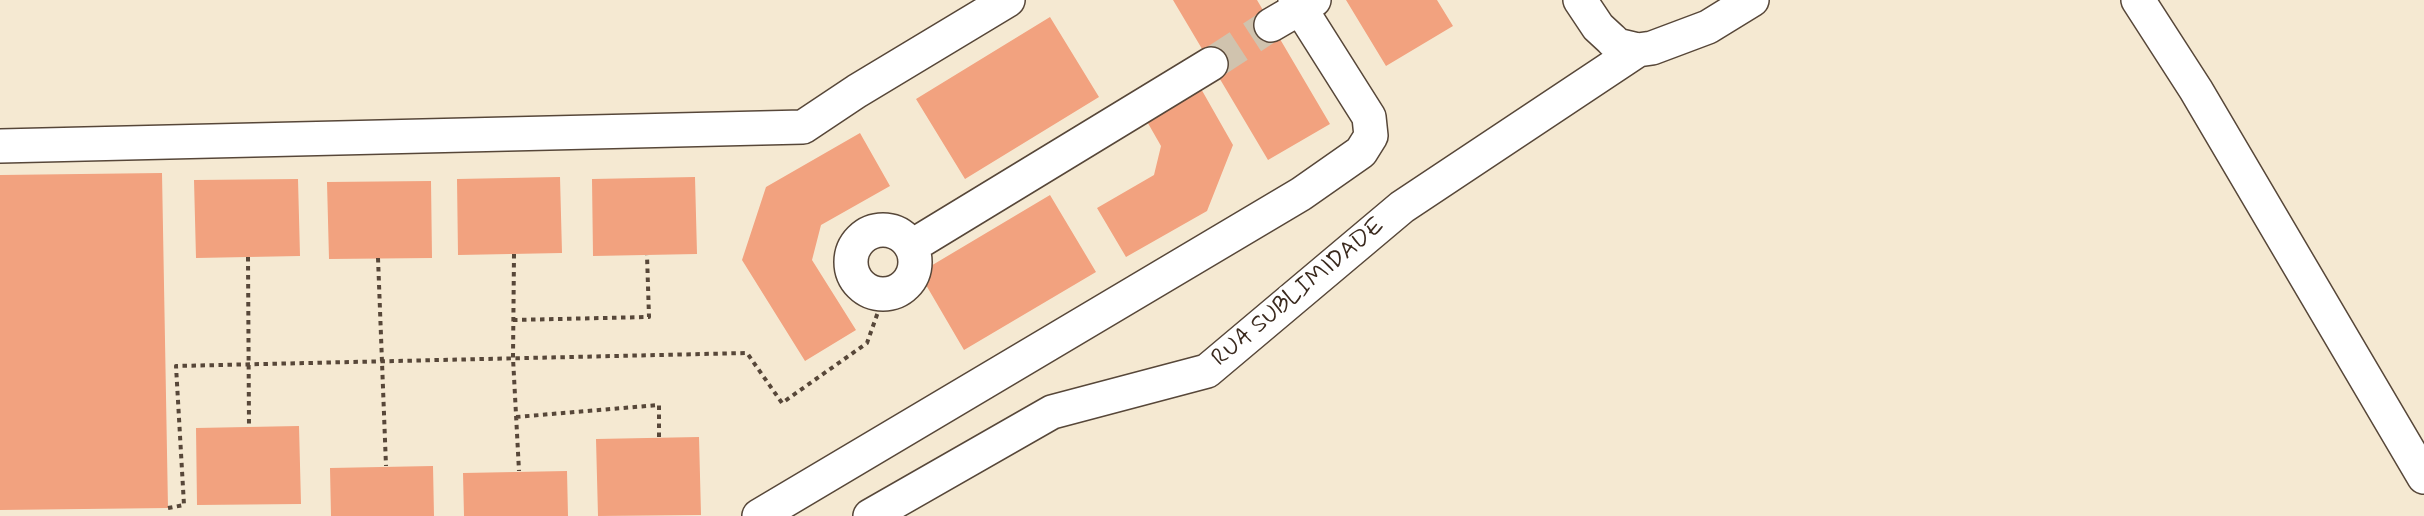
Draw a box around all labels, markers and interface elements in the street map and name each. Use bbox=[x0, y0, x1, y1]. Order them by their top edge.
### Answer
street label: RUA SUBLIMIDADE bbox=[1207, 212, 1391, 374]

